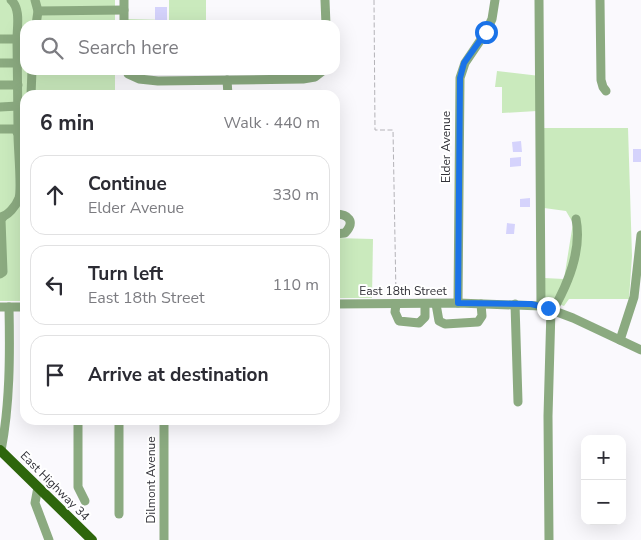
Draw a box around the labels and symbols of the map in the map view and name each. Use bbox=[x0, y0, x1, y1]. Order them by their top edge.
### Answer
route start bbox=[475, 21, 498, 44]
street label: Elder Avenue bbox=[438, 111, 454, 183]
street label: East 18th Street bbox=[359, 283, 448, 299]
route end bbox=[537, 297, 560, 320]
street label: Dilmont Avenue bbox=[143, 436, 159, 524]
street label: East Highway 34 bbox=[17, 448, 93, 524]

